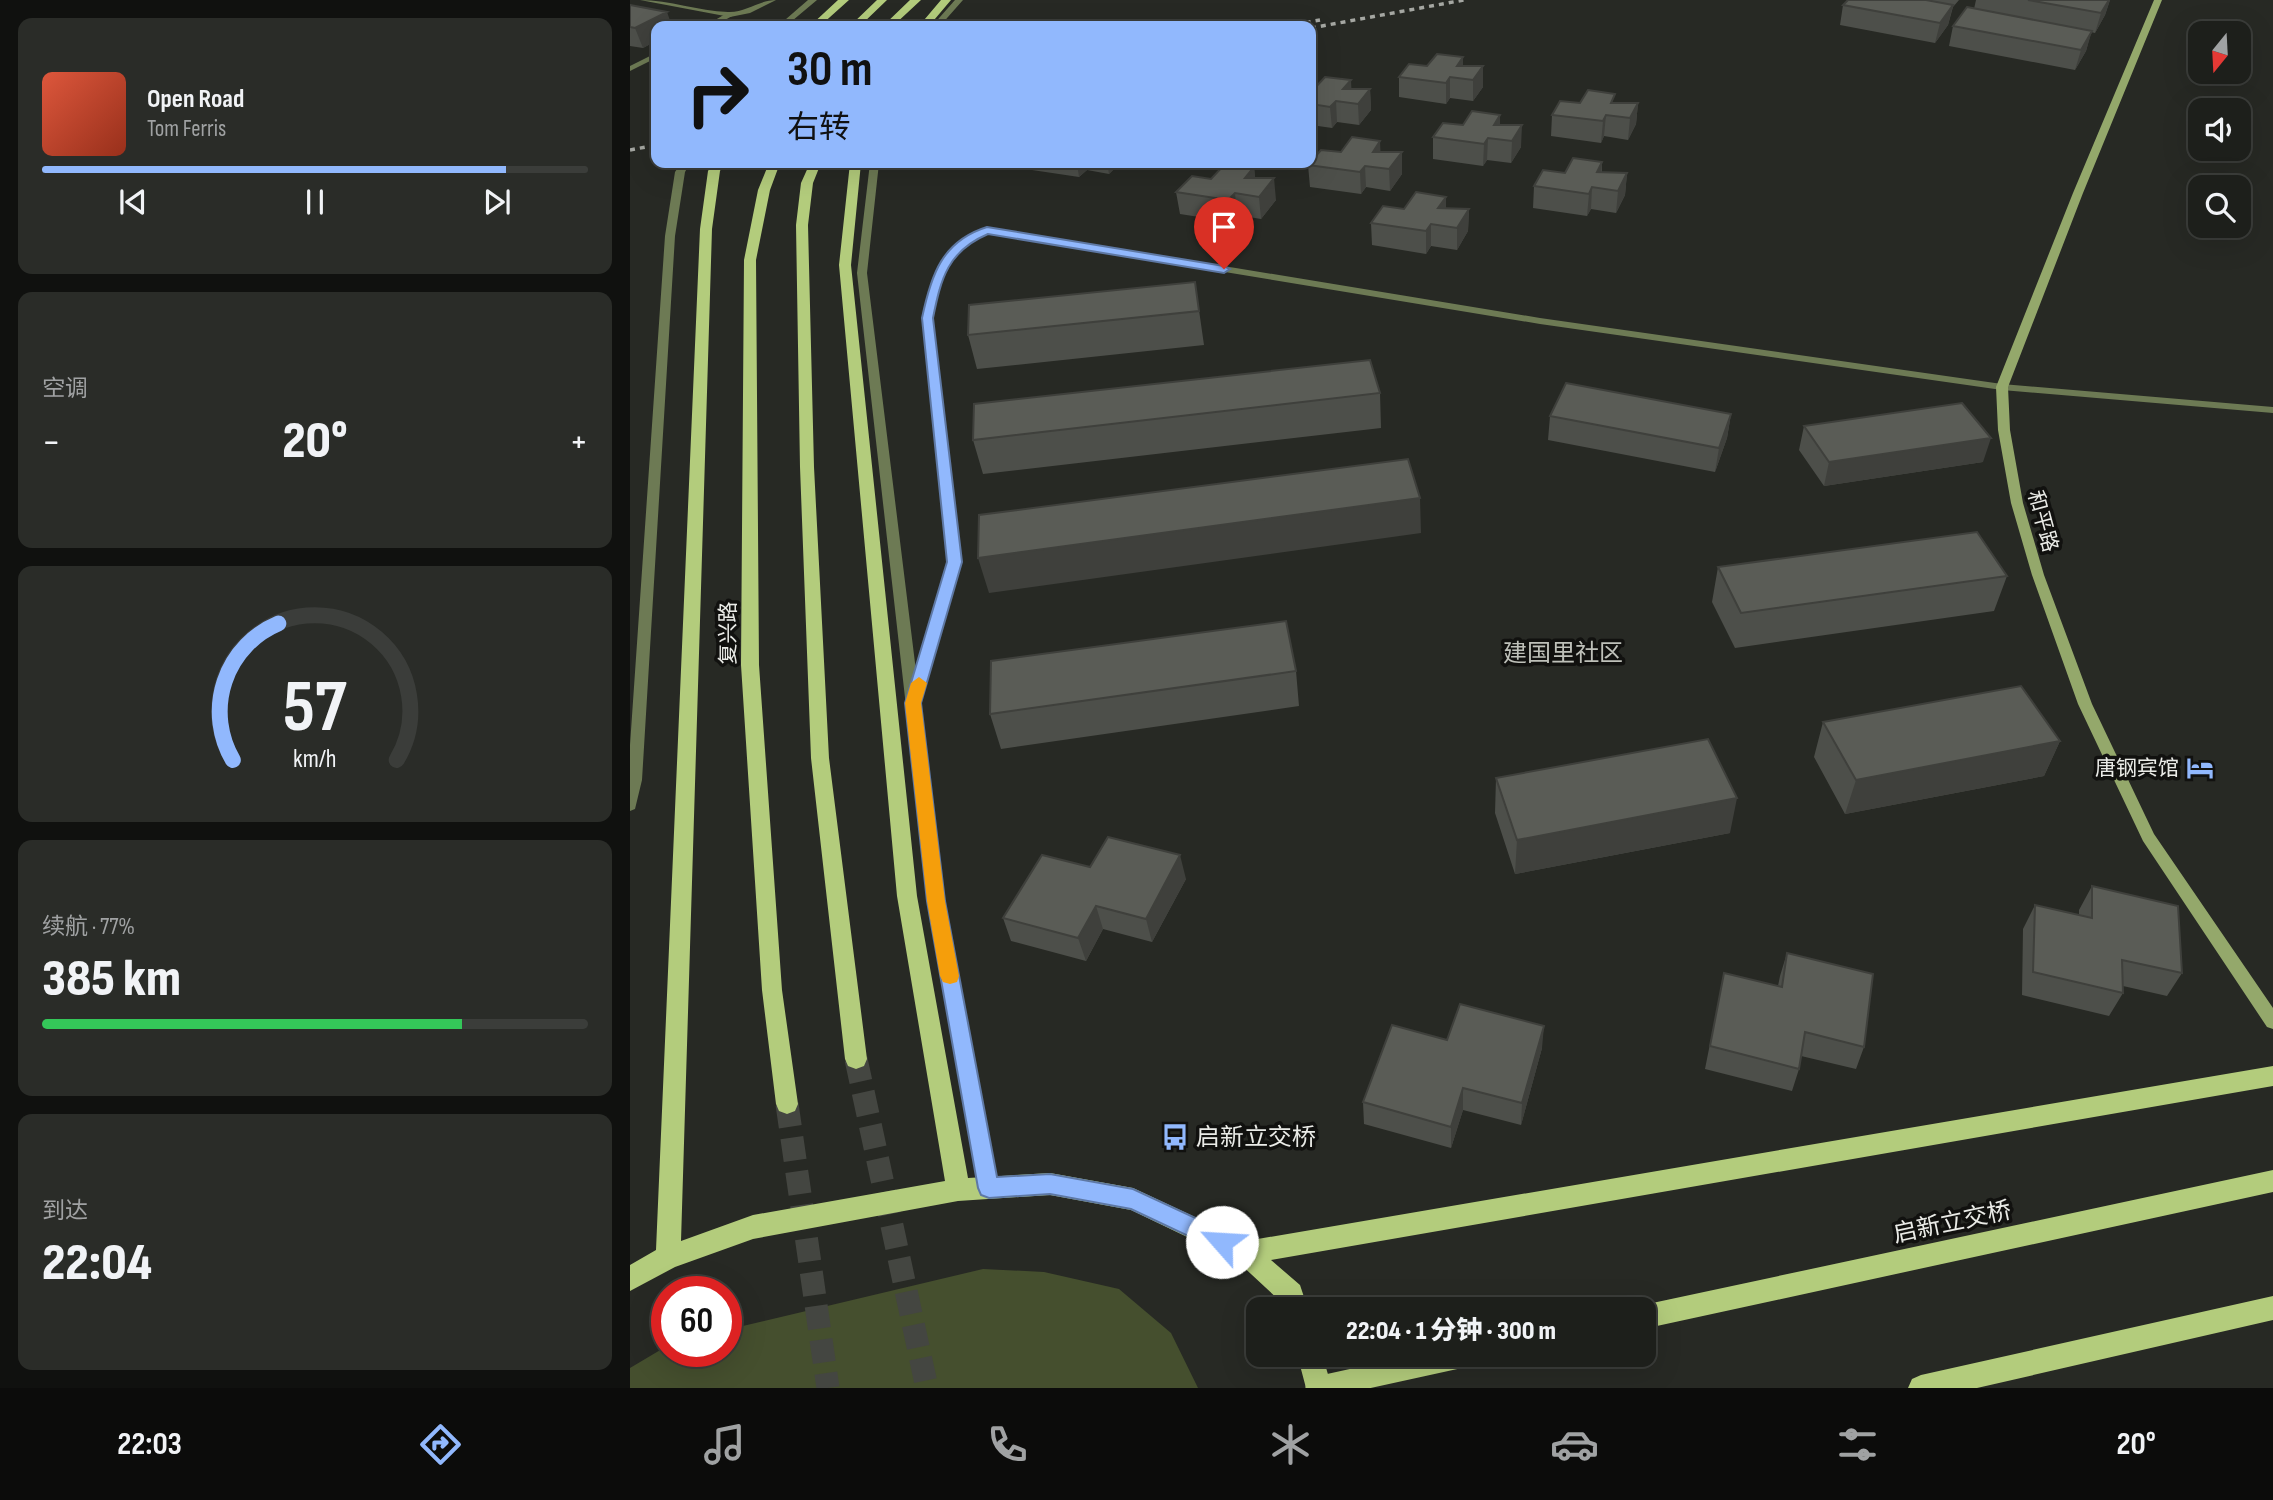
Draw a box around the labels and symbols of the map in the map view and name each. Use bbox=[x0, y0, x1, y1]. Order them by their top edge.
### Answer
north arrow bbox=[2188, 21, 2250, 84]
pin bbox=[1194, 197, 1254, 269]
street label: 和平路 bbox=[2022, 487, 2063, 555]
street label: 复兴路 bbox=[716, 602, 741, 665]
district label: 建国里社区 bbox=[1503, 639, 1623, 668]
hotel icon: 唐钢宾馆 bbox=[2185, 753, 2215, 783]
place label: 唐钢宾馆 bbox=[2095, 756, 2179, 781]
bus stop icon: 启新立交桥 bbox=[1160, 1122, 1190, 1152]
place label: 启新立交桥 bbox=[1196, 1123, 1316, 1152]
street label: 启新立交桥 bbox=[1890, 1196, 2014, 1249]
position arrow bbox=[1185, 1205, 1259, 1279]
speed limit sign: 60 bbox=[651, 1276, 742, 1367]

